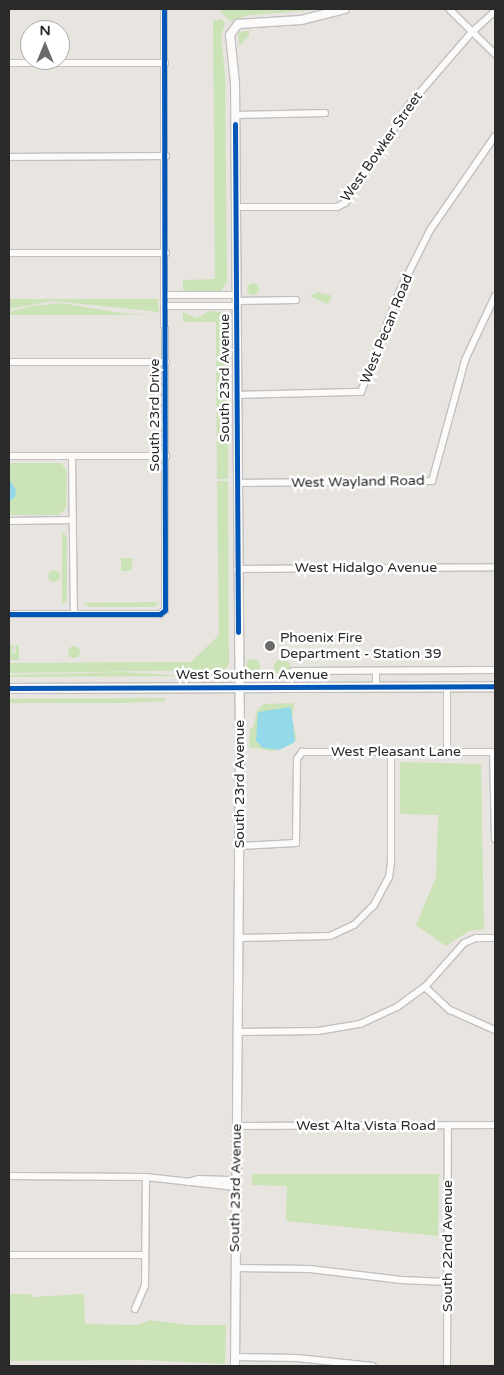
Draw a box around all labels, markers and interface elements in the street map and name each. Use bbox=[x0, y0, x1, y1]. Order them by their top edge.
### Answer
north arrow bbox=[20, 20, 70, 70]
text: N bbox=[39, 22, 51, 39]
street label: West Bowker Street bbox=[338, 89, 426, 205]
street label: West Pecan Road bbox=[357, 272, 417, 386]
street label: South 23rd Avenue bbox=[217, 314, 233, 442]
street label: South 23rd Drive bbox=[147, 359, 163, 471]
street label: West Wayland Road bbox=[291, 472, 425, 492]
street label: West Hidalgo Avenue bbox=[295, 560, 437, 576]
place label: Phoenix Fire Department - Station 39 bbox=[280, 630, 442, 662]
marker: Phoenix Fire Department - Station 39 bbox=[264, 640, 276, 652]
street label: West Southern Avenue bbox=[176, 667, 328, 683]
street label: South 23rd Avenue bbox=[232, 720, 248, 848]
street label: West Pleasant Lane bbox=[331, 744, 461, 760]
street label: West Alta Vista Road bbox=[296, 1118, 436, 1134]
street label: South 23rd Avenue bbox=[226, 1124, 246, 1252]
street label: South 22nd Avenue bbox=[440, 1180, 456, 1312]

